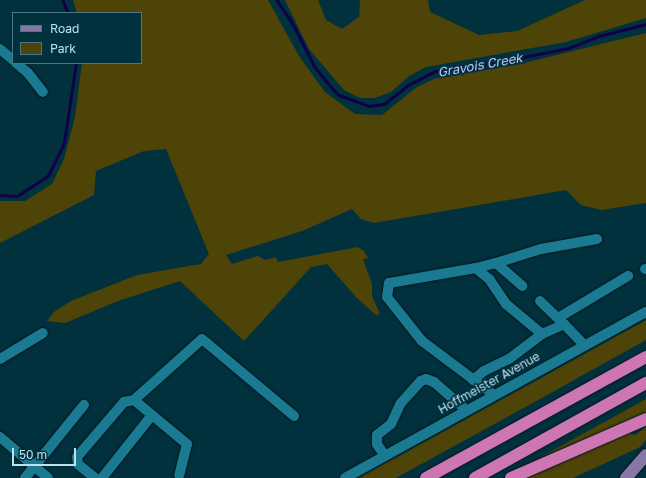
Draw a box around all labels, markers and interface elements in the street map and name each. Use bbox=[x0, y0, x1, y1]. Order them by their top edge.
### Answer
legend bbox=[12, 12, 142, 64]
text: Road bbox=[50, 21, 79, 36]
text: Park bbox=[50, 41, 76, 56]
water label: Gravois Creek bbox=[436, 50, 524, 80]
street label: Hoffmeister Avenue bbox=[436, 349, 542, 417]
scale bar bbox=[14, 440, 78, 466]
text: 50 m bbox=[19, 447, 47, 462]

